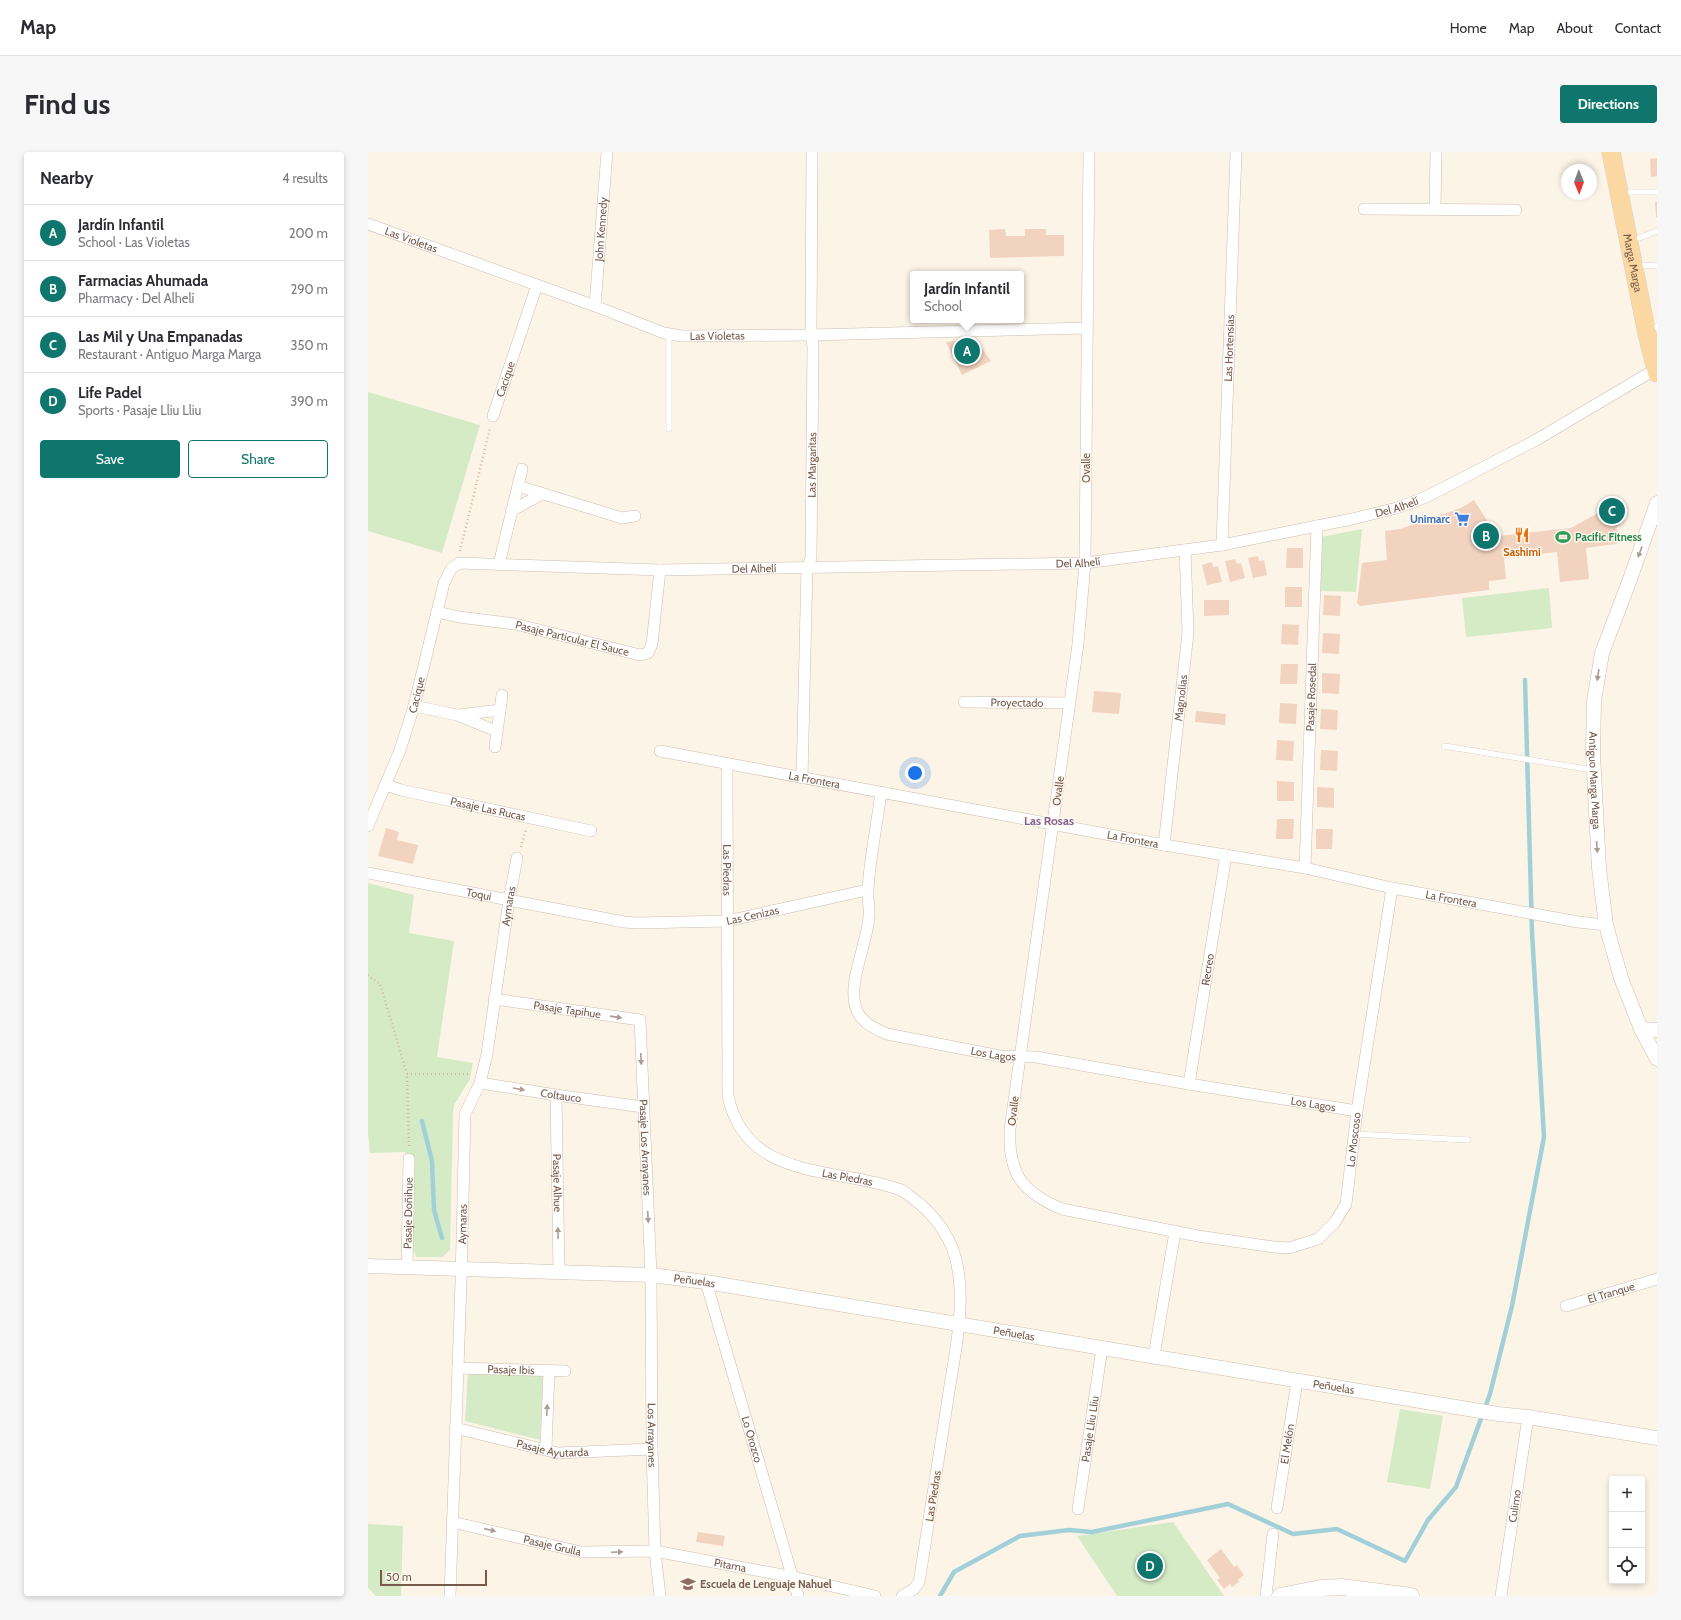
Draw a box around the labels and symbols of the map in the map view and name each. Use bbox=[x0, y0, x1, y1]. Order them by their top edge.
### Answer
north arrow bbox=[1561, 164, 1597, 200]
street label: John Kennedy bbox=[591, 196, 610, 263]
street label: Las Violetas bbox=[383, 224, 440, 256]
street label: Marga Marga bbox=[1620, 232, 1646, 294]
street label: Las Hortensias bbox=[1221, 314, 1237, 382]
street label: Las Violetas bbox=[690, 329, 745, 343]
pin: A bbox=[954, 336, 980, 366]
street label: Cacique bbox=[493, 359, 518, 399]
street label: Las Margaritas bbox=[805, 432, 819, 498]
street label: Ovalle bbox=[1079, 453, 1093, 483]
street label: Del Alhelí bbox=[1374, 493, 1421, 520]
pin: C bbox=[1599, 496, 1625, 526]
supermarket icon: Unimarc bbox=[1453, 510, 1471, 528]
place label: Unimarc bbox=[1410, 512, 1450, 526]
pin: B bbox=[1473, 521, 1499, 551]
restaurant icon: Sashimi bbox=[1513, 526, 1531, 544]
sports icon: Pacific Fitness bbox=[1554, 528, 1572, 546]
place label: Pacific Fitness bbox=[1575, 530, 1642, 544]
place label: Sashimi bbox=[1503, 545, 1541, 559]
one-way arrow bbox=[1636, 547, 1642, 559]
street label: Del Alhelí bbox=[1056, 554, 1102, 570]
street label: Del Alhelí bbox=[732, 561, 777, 576]
street label: Pasaje Particular El Sauce bbox=[514, 617, 631, 659]
street label: Pasaje Rosedal bbox=[1303, 662, 1319, 732]
one-way arrow bbox=[1595, 669, 1601, 681]
street label: Magnolias bbox=[1171, 674, 1190, 722]
street label: Cacique bbox=[405, 675, 428, 715]
street label: Proyectado bbox=[991, 695, 1043, 710]
street label: Antiguo Marga Marga bbox=[1586, 731, 1604, 830]
your location bbox=[905, 763, 925, 783]
street label: La Frontera bbox=[787, 768, 842, 792]
street label: Ovalle bbox=[1049, 775, 1067, 807]
street label: Pasaje Las Rucas bbox=[449, 794, 528, 824]
district label: Las Rosas bbox=[1024, 813, 1074, 828]
street label: La Frontera bbox=[1106, 828, 1160, 851]
one-way arrow bbox=[1594, 841, 1601, 853]
street label: Las Piedras bbox=[720, 844, 734, 896]
street label: Toqui bbox=[465, 885, 493, 903]
street label: Aymaras bbox=[498, 885, 519, 927]
street label: La Frontera bbox=[1424, 887, 1479, 911]
street label: Las Cenizas bbox=[725, 903, 781, 928]
street label: Recreo bbox=[1198, 953, 1217, 986]
street label: Pasaje Tapihue bbox=[533, 998, 602, 1021]
one-way arrow bbox=[610, 1014, 622, 1020]
street label: Los Lagos bbox=[970, 1043, 1017, 1063]
one-way arrow bbox=[638, 1053, 644, 1066]
one-way arrow bbox=[513, 1086, 525, 1092]
street label: Coltauco bbox=[540, 1086, 582, 1105]
street label: Los Lagos bbox=[1290, 1093, 1337, 1115]
street label: Ovalle bbox=[1004, 1095, 1022, 1127]
street label: Pasaje Los Arrayanes bbox=[636, 1099, 655, 1196]
street label: Lo Moscoso bbox=[1343, 1112, 1364, 1168]
street label: Pasaje Alhue bbox=[550, 1154, 565, 1213]
street label: Las Piedras bbox=[821, 1166, 875, 1189]
street label: Pasaje Doñihue bbox=[400, 1177, 416, 1249]
street label: Aymaras bbox=[455, 1204, 470, 1244]
one-way arrow bbox=[645, 1211, 652, 1223]
one-way arrow bbox=[555, 1227, 562, 1239]
street label: Peñuelas bbox=[673, 1271, 717, 1291]
street label: El Tranque bbox=[1586, 1279, 1637, 1306]
street label: Peñuelas bbox=[992, 1323, 1036, 1344]
street label: Pasaje Ibis bbox=[487, 1362, 535, 1377]
street label: Peñuelas bbox=[1312, 1376, 1356, 1397]
street label: Pasaje Lliu Lliu bbox=[1078, 1395, 1102, 1463]
street label: Los Arrayanes bbox=[645, 1403, 660, 1468]
one-way arrow bbox=[544, 1404, 551, 1416]
street label: Lo Orozco bbox=[739, 1415, 766, 1464]
street label: El Melón bbox=[1277, 1423, 1297, 1465]
street label: Pasaje Ayutarda bbox=[515, 1436, 590, 1460]
street label: Las Piedras bbox=[922, 1469, 944, 1522]
street label: Culimo bbox=[1505, 1489, 1524, 1523]
one-way arrow bbox=[484, 1528, 496, 1534]
street label: Pasaje Grulla bbox=[522, 1532, 583, 1559]
one-way arrow bbox=[611, 1548, 623, 1555]
pin: D bbox=[1137, 1551, 1163, 1581]
street label: Pitama bbox=[713, 1555, 748, 1575]
scale bar bbox=[380, 1568, 487, 1587]
school or university icon: Escuela de Lenguaje Nahuel bbox=[679, 1575, 697, 1593]
place label: Escuela de Lenguaje Nahuel bbox=[700, 1577, 832, 1591]

